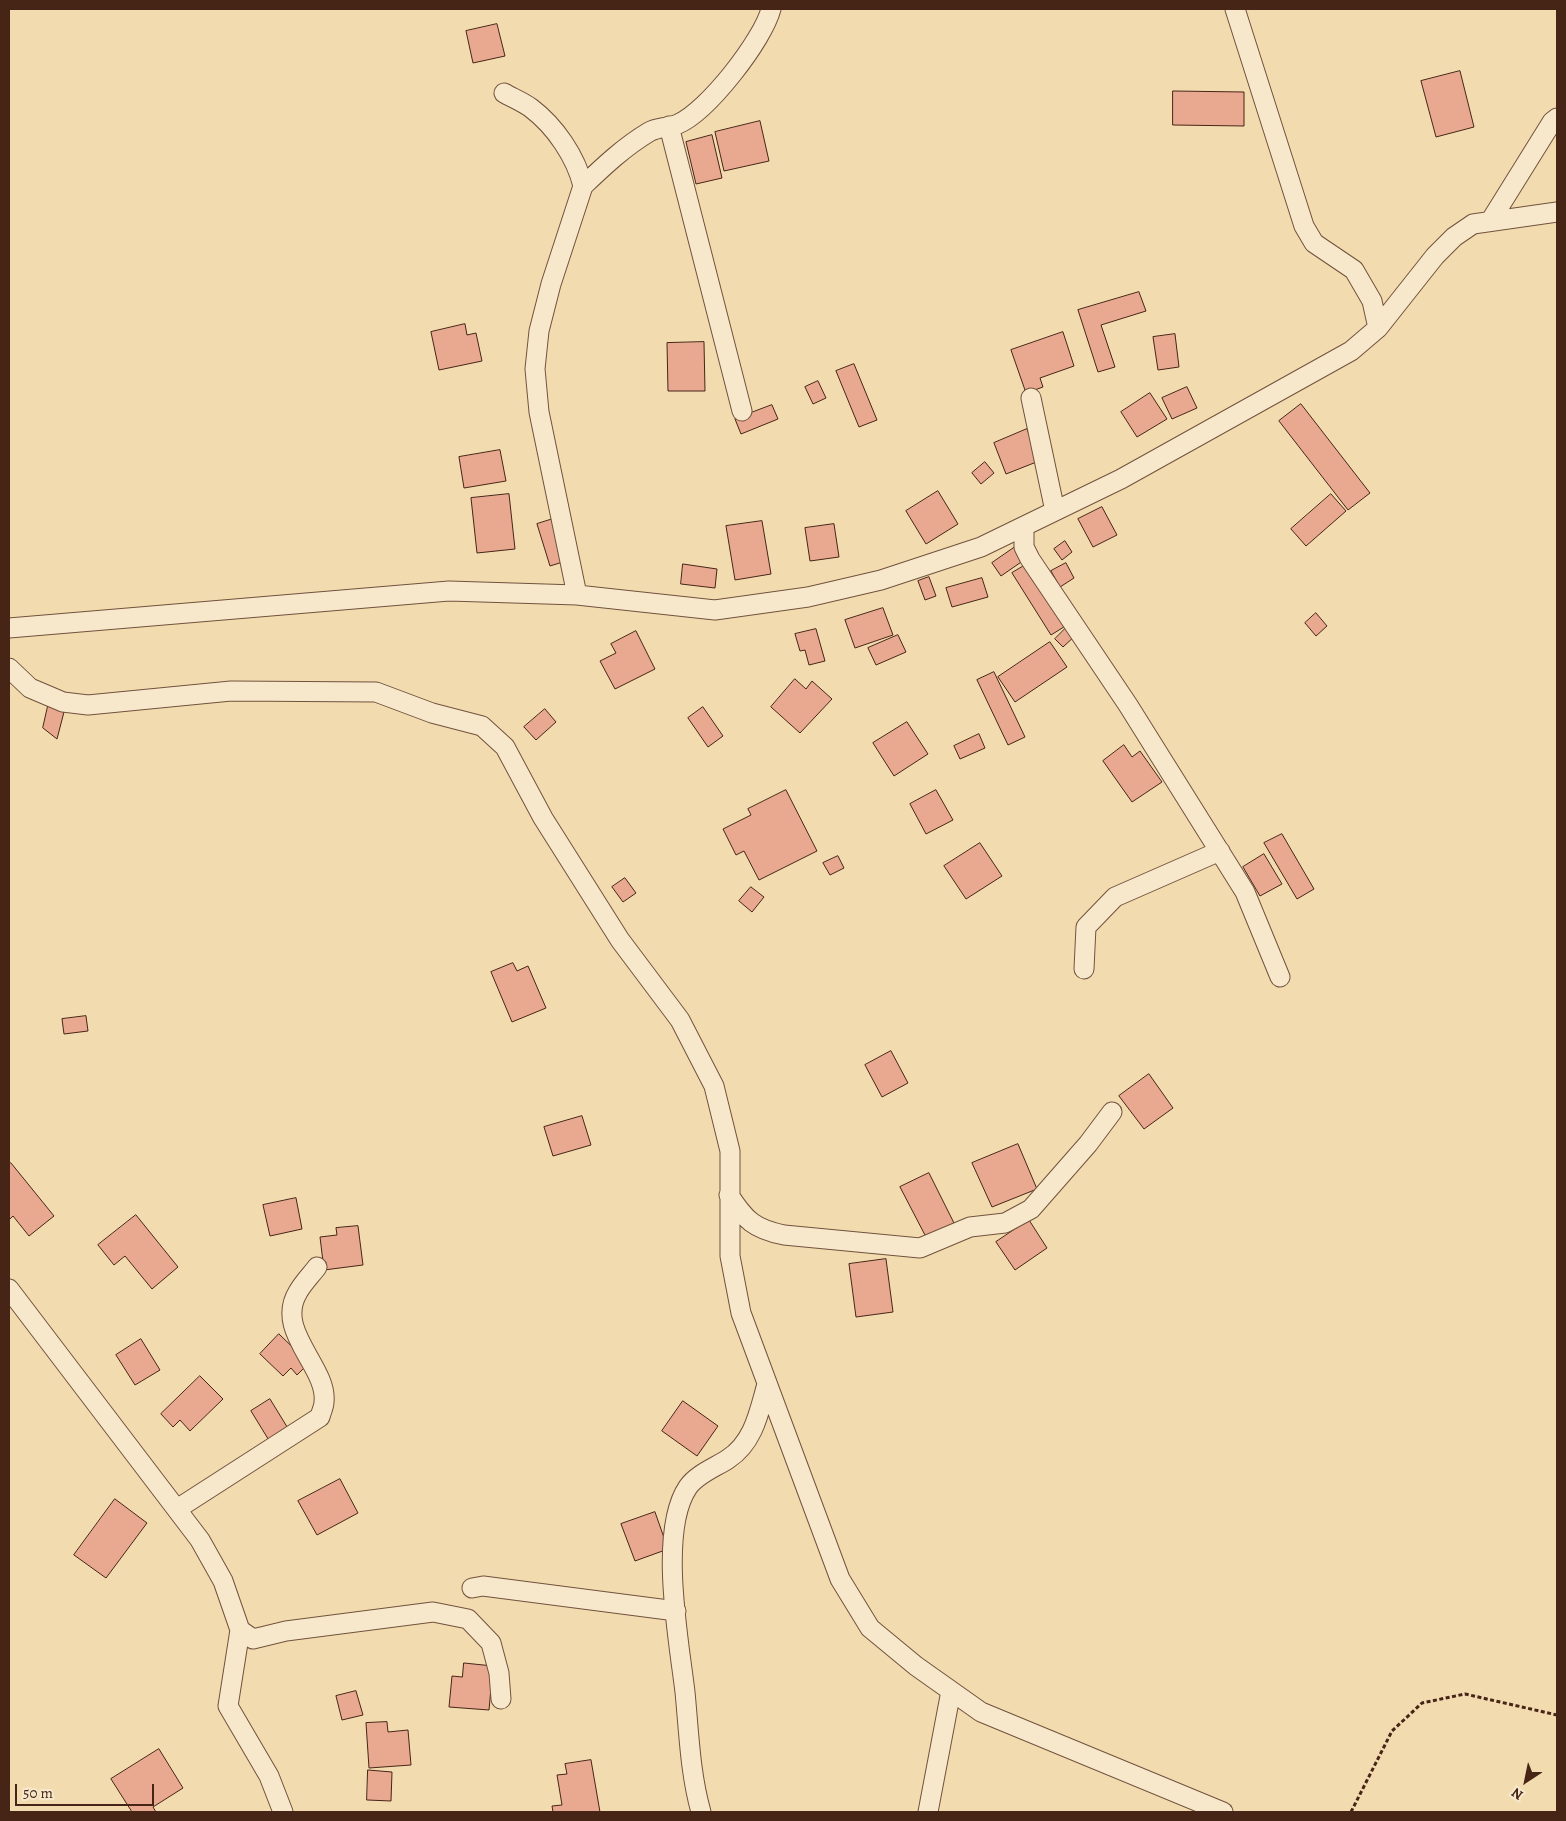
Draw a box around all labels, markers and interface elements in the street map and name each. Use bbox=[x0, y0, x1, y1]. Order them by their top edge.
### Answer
north arrow bbox=[1501, 1756, 1551, 1806]
scale bar bbox=[18, 1774, 156, 1806]
text: 50 m bbox=[23, 1783, 53, 1803]
text: N bbox=[1508, 1783, 1527, 1805]

